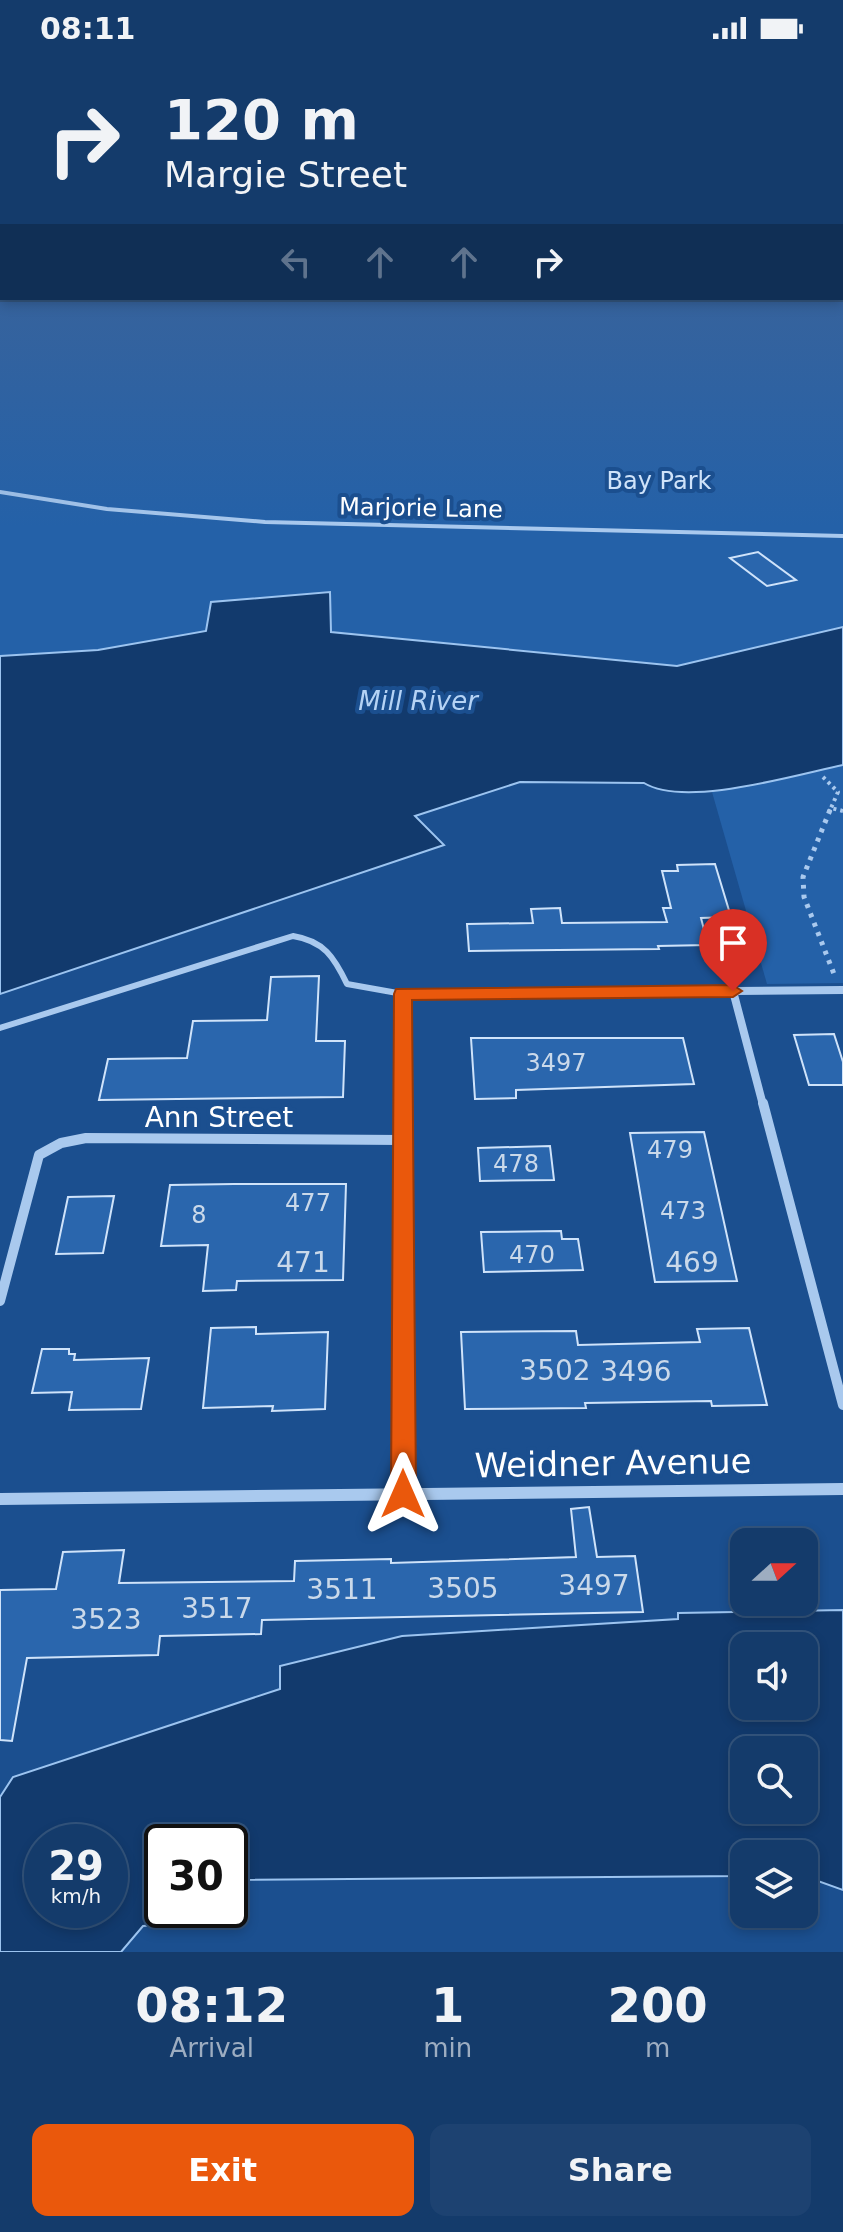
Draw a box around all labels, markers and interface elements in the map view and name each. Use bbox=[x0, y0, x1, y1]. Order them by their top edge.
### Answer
text: 08:11 bbox=[40, 11, 136, 46]
text: 120 m bbox=[164, 87, 359, 152]
icon: right bbox=[32, 88, 136, 192]
text: Margie Street bbox=[164, 154, 407, 195]
icon: left bbox=[274, 240, 318, 284]
icon: ahead bbox=[358, 240, 402, 284]
icon: ahead bbox=[442, 240, 486, 284]
icon: right bbox=[526, 240, 570, 284]
park label: Bay Park bbox=[607, 467, 712, 495]
street label: Marjorie Lane bbox=[339, 493, 503, 523]
water label: Mill River bbox=[358, 686, 480, 716]
pin bbox=[699, 909, 767, 991]
icon: arrive bbox=[711, 921, 755, 965]
house number: 3497 bbox=[525, 1049, 587, 1077]
street label: Ann Street bbox=[145, 1101, 293, 1134]
house number: 479 bbox=[647, 1136, 693, 1164]
house number: 478 bbox=[493, 1150, 539, 1178]
house number: 477 bbox=[285, 1189, 331, 1217]
house number: 473 bbox=[660, 1197, 706, 1225]
house number: 8 bbox=[191, 1201, 207, 1229]
house number: 470 bbox=[509, 1241, 555, 1269]
house number: 471 bbox=[276, 1246, 330, 1279]
house number: 469 bbox=[665, 1246, 719, 1279]
house number: 3502 bbox=[519, 1354, 591, 1387]
house number: 3496 bbox=[600, 1355, 672, 1388]
street label: Weidner Avenue bbox=[474, 1441, 752, 1485]
position arrow bbox=[361, 1452, 445, 1536]
north arrow bbox=[730, 1528, 818, 1616]
map controls bbox=[730, 1528, 818, 1928]
house number: 3497 bbox=[558, 1569, 630, 1602]
house number: 3505 bbox=[427, 1572, 499, 1605]
house number: 3511 bbox=[306, 1573, 378, 1606]
house number: 3517 bbox=[181, 1592, 253, 1625]
house number: 3523 bbox=[70, 1603, 142, 1636]
button: sound bbox=[730, 1632, 818, 1720]
button: search bbox=[730, 1736, 818, 1824]
speed limit sign: 30 bbox=[144, 1824, 248, 1928]
button: layers bbox=[730, 1840, 818, 1928]
text: 29 bbox=[48, 1843, 104, 1889]
text: km/h bbox=[51, 1884, 101, 1908]
text: 08:12 bbox=[135, 1977, 288, 2033]
text: 1 bbox=[431, 1977, 464, 2033]
text: 200 bbox=[608, 1977, 708, 2033]
text: Arrival bbox=[169, 2033, 254, 2063]
text: min bbox=[423, 2033, 472, 2063]
text: m bbox=[645, 2033, 670, 2063]
button: Exit bbox=[32, 2124, 414, 2216]
button: Share bbox=[430, 2124, 811, 2216]

